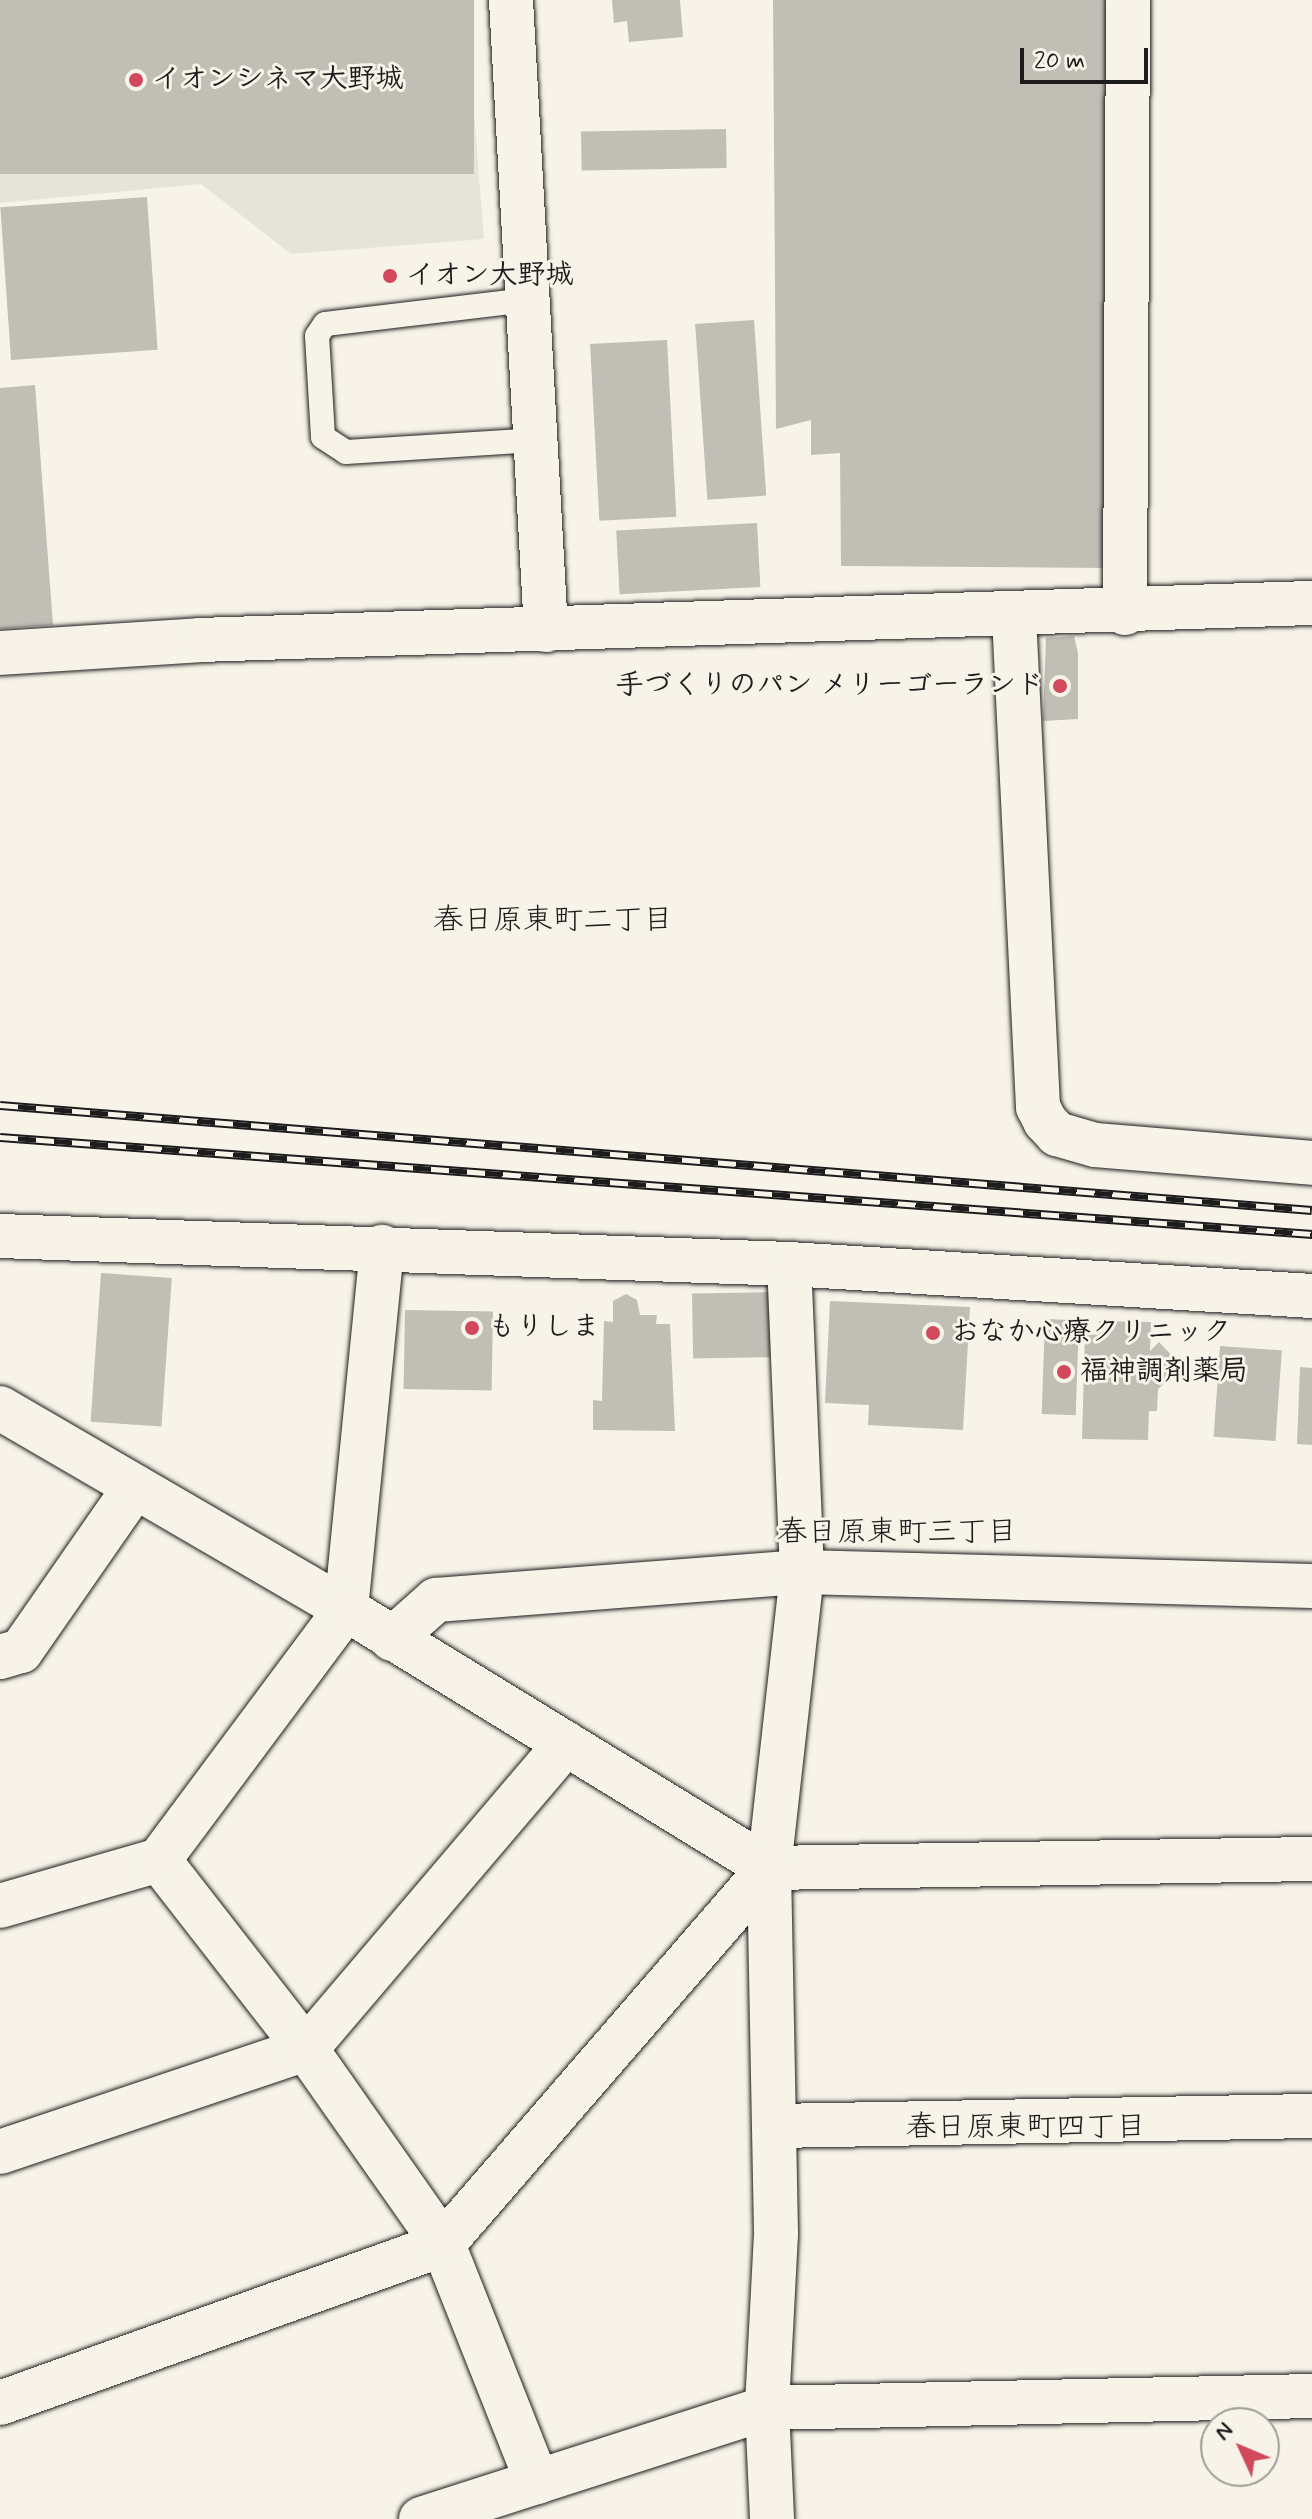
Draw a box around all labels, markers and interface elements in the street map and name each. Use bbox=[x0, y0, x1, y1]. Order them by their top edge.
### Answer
scale bar bbox=[1024, 32, 1152, 82]
text: 20 m bbox=[1034, 46, 1085, 77]
place label: イオンシネマ大野城 bbox=[152, 63, 404, 97]
marker: イオンシネマ大野城 bbox=[127, 71, 145, 89]
place label: イオン大野城 bbox=[406, 259, 574, 293]
marker: イオン大野城 bbox=[381, 267, 399, 285]
place label: 手づくりのパン メリーゴーランド bbox=[616, 669, 1044, 703]
marker: 手づくりのパン メリーゴーランド bbox=[1051, 677, 1069, 695]
district label: 春日原東町二丁目 bbox=[433, 903, 673, 939]
place label: もりしま bbox=[488, 1311, 600, 1345]
place label: おなか心療クリニック bbox=[951, 1316, 1231, 1350]
marker: もりしま bbox=[463, 1319, 481, 1337]
marker: おなか心療クリニック bbox=[922, 1322, 944, 1344]
place label: 福神調剤薬局 bbox=[1080, 1355, 1248, 1389]
marker: 福神調剤薬局 bbox=[1055, 1363, 1073, 1381]
district label: 春日原東町三丁目 bbox=[777, 1515, 1017, 1551]
district label: 春日原東町四丁目 bbox=[906, 2110, 1146, 2146]
north arrow bbox=[1200, 2407, 1280, 2487]
text: N bbox=[1209, 2417, 1239, 2447]

